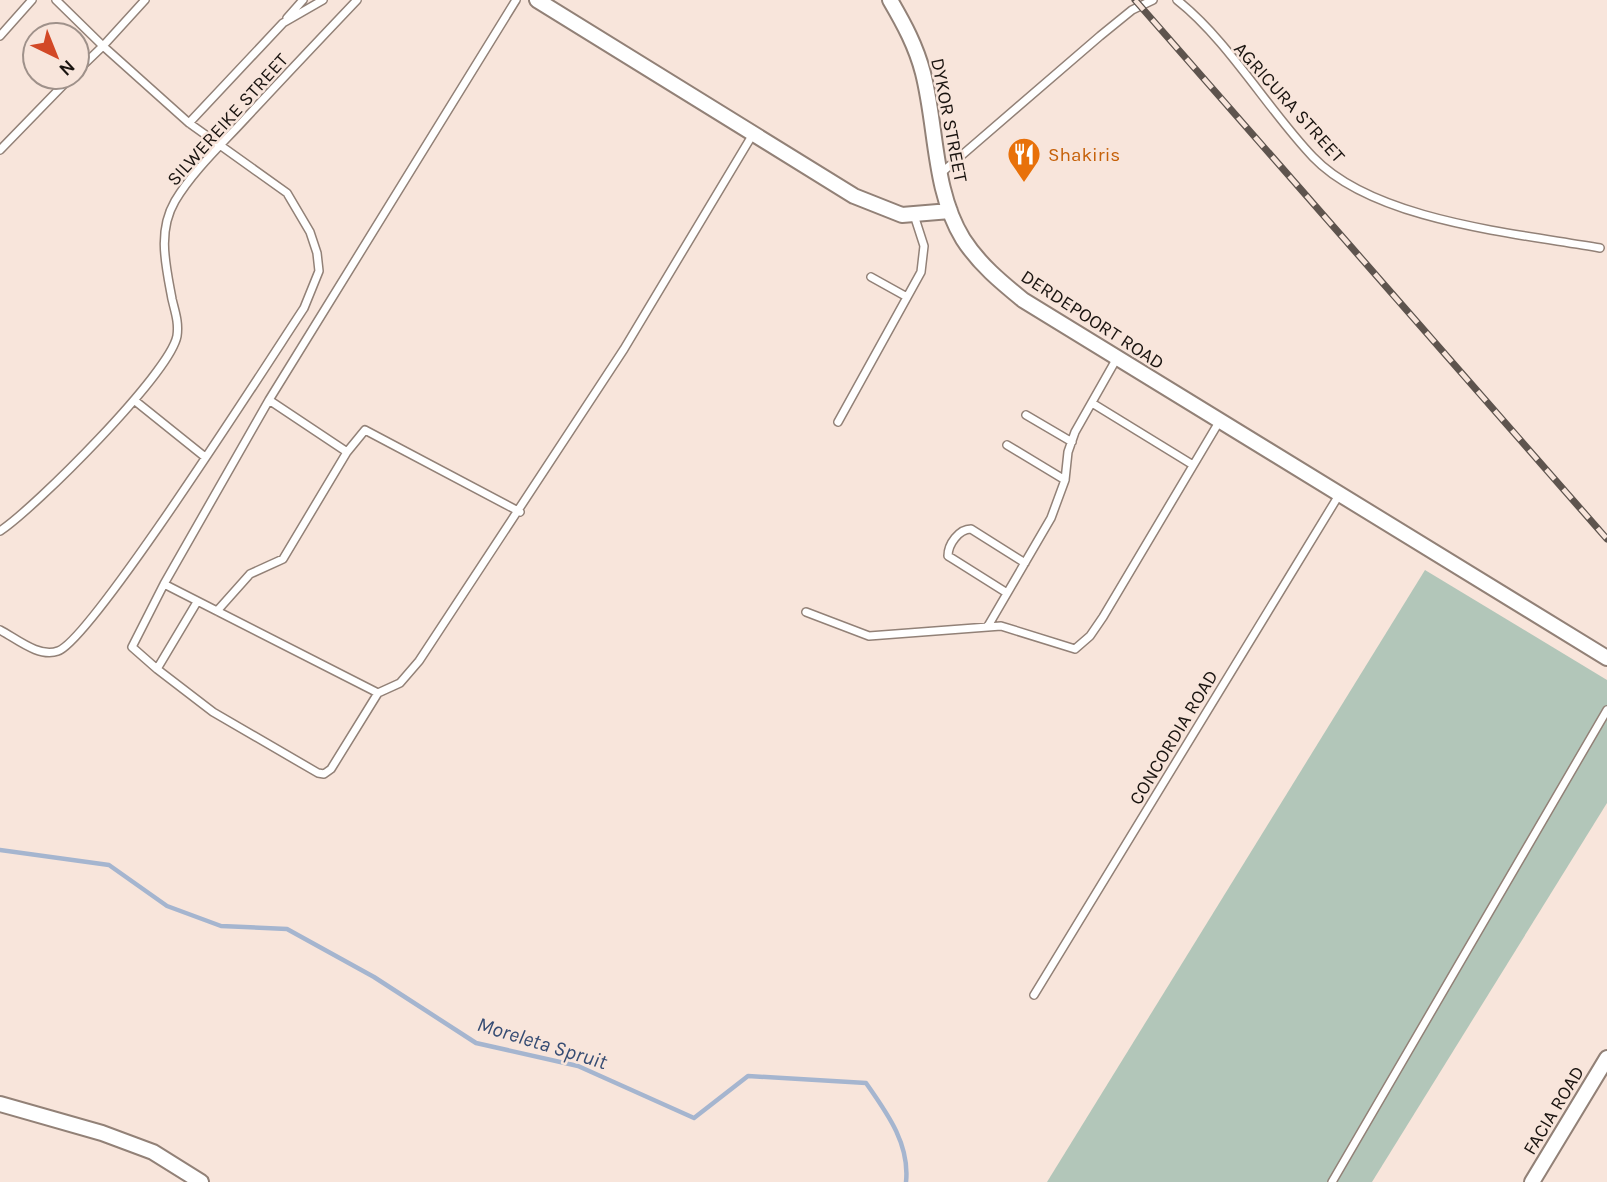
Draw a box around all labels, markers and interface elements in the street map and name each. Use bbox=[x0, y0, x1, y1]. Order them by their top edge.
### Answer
north arrow bbox=[21, 21, 91, 91]
street label: AGRICURA STREET bbox=[1229, 38, 1350, 168]
street label: SILWEREIKE STREET bbox=[163, 49, 293, 190]
text: N bbox=[54, 55, 79, 80]
street label: DYKOR STREET bbox=[926, 56, 972, 185]
restaurant icon: Shakiris bbox=[1005, 135, 1043, 184]
place label: Shakiris bbox=[1048, 144, 1120, 166]
street label: DERDEPOORT ROAD bbox=[1017, 265, 1168, 374]
street label: CONCORDIA ROAD bbox=[1125, 666, 1223, 809]
water label: Moreleta Spruit bbox=[474, 1012, 611, 1074]
street label: FACIA ROAD bbox=[1519, 1062, 1589, 1159]

